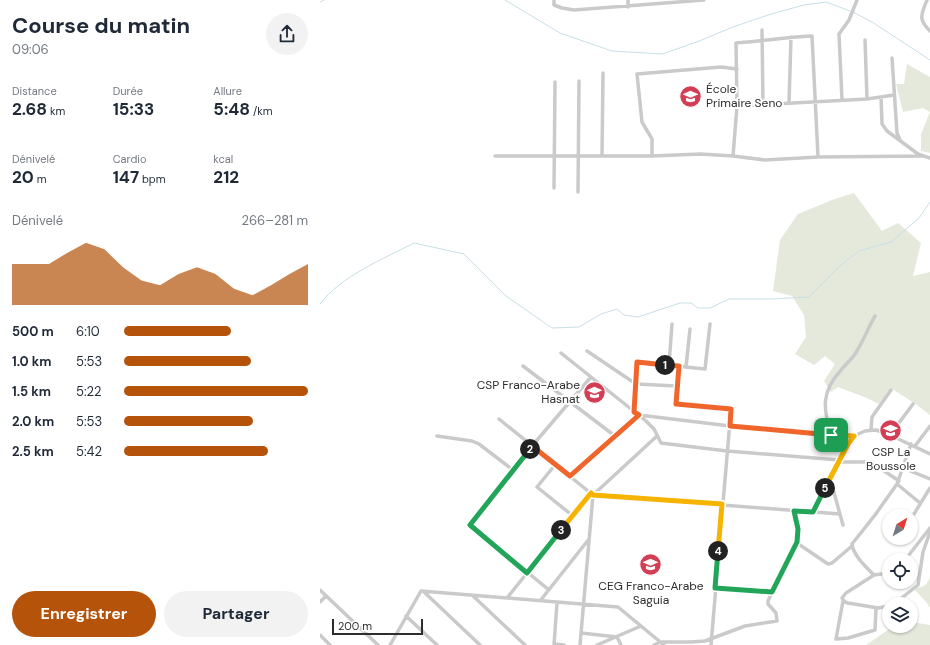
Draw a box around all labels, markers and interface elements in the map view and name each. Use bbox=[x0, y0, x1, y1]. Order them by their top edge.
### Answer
text: Course du matin bbox=[12, 11, 190, 40]
button: share bbox=[266, 13, 308, 55]
text: 09:06 bbox=[12, 41, 49, 58]
place label: École Primaire Seno bbox=[706, 81, 782, 111]
school or university icon: École Primaire Seno bbox=[678, 83, 704, 109]
text: Distance bbox=[12, 84, 57, 98]
text: Durée bbox=[113, 84, 143, 98]
text: Allure bbox=[213, 84, 242, 98]
text: 2.68 bbox=[12, 98, 47, 120]
text: 15:33 bbox=[113, 98, 154, 120]
text: 5:48 bbox=[213, 98, 250, 120]
text: km bbox=[47, 104, 65, 118]
text: /km bbox=[250, 104, 273, 118]
text: Dénivelé bbox=[12, 152, 55, 166]
text: Cardio bbox=[113, 152, 146, 166]
text: kcal bbox=[213, 152, 233, 166]
text: 20 bbox=[12, 166, 34, 188]
text: 147 bbox=[113, 166, 139, 188]
text: 212 bbox=[213, 166, 239, 188]
text: m bbox=[34, 172, 46, 186]
text: bpm bbox=[139, 172, 166, 186]
text: Dénivelé bbox=[12, 212, 63, 229]
text: 266–281 m bbox=[241, 212, 308, 229]
text: 500 m bbox=[12, 323, 54, 340]
text: 6:10 bbox=[76, 323, 100, 340]
text: 1.0 km bbox=[12, 353, 51, 370]
text: 5:53 bbox=[76, 353, 102, 370]
pin: 1 bbox=[655, 355, 675, 375]
text: 1 bbox=[663, 358, 667, 372]
place label: CSP Franco-Arabe Hasnat bbox=[477, 377, 580, 407]
school or university icon: CSP Franco-Arabe Hasnat bbox=[582, 379, 608, 405]
text: 1.5 km bbox=[12, 383, 51, 400]
text: 5:22 bbox=[76, 383, 102, 400]
text: 2.0 km bbox=[12, 413, 54, 430]
text: 5:53 bbox=[76, 413, 102, 430]
pin bbox=[814, 418, 848, 452]
school or university icon: CSP La Boussole bbox=[878, 418, 904, 444]
icon: arrive bbox=[820, 424, 842, 446]
pin: 2 bbox=[520, 439, 540, 459]
text: 2 bbox=[527, 442, 533, 456]
text: 2.5 km bbox=[12, 443, 54, 460]
text: 5:42 bbox=[76, 443, 102, 460]
place label: CSP La Boussole bbox=[866, 444, 916, 474]
pin: 5 bbox=[815, 478, 835, 498]
text: 5 bbox=[822, 481, 828, 495]
north arrow bbox=[882, 509, 918, 545]
map controls bbox=[882, 509, 918, 633]
pin: 3 bbox=[551, 520, 571, 540]
text: 3 bbox=[558, 523, 564, 537]
pin: 4 bbox=[708, 541, 728, 561]
text: 4 bbox=[714, 544, 722, 558]
school or university icon: CEG Franco-Arabe Saguia bbox=[638, 552, 664, 578]
button: locate bbox=[882, 553, 918, 589]
place label: CEG Franco-Arabe Saguia bbox=[598, 578, 704, 608]
button: Enregistrer bbox=[12, 591, 156, 637]
button: Partager bbox=[164, 591, 308, 637]
button: layers bbox=[882, 597, 918, 633]
scale bar bbox=[332, 617, 423, 636]
text: 200 m bbox=[338, 619, 372, 633]

